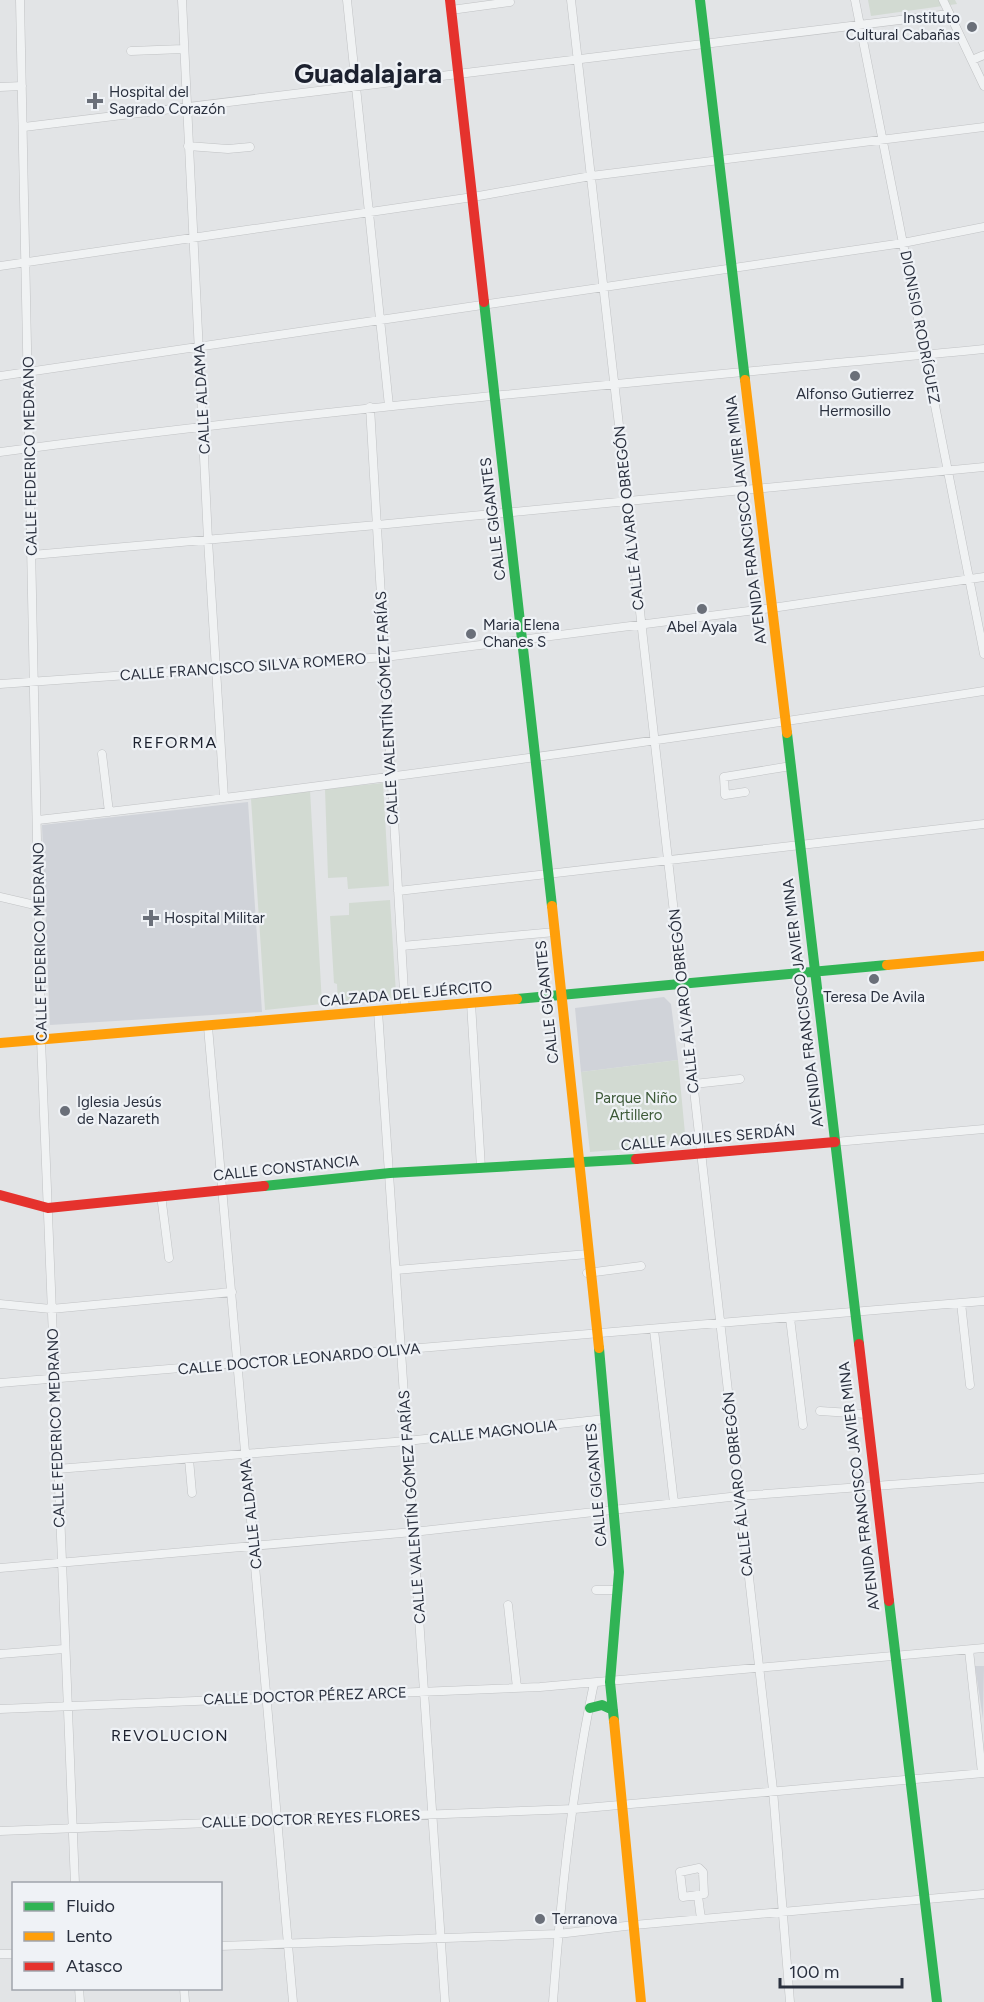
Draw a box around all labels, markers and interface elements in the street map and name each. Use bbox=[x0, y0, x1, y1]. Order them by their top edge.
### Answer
place label: Instituto Cultural Cabañas bbox=[846, 9, 960, 44]
marker: Instituto Cultural Cabañas bbox=[965, 20, 979, 34]
district label: Guadalajara bbox=[294, 57, 442, 90]
place label: Hospital del Sagrado Corazón bbox=[109, 83, 225, 118]
marker: Hospital del Sagrado Corazón bbox=[86, 92, 104, 110]
street label: DIONISIO RODRÍGUEZ bbox=[896, 249, 944, 405]
street label: CALLE ALDAMA bbox=[190, 343, 214, 455]
street label: CALLE FEDERICO MEDRANO bbox=[19, 356, 41, 556]
marker: Alfonso Gutierrez Hermosillo bbox=[848, 369, 862, 383]
place label: Alfonso Gutierrez Hermosillo bbox=[796, 385, 914, 420]
street label: AVENIDA FRANCISCO JAVIER MINA bbox=[722, 395, 770, 645]
street label: CALLE ÁLVARO OBREGÓN bbox=[610, 425, 648, 611]
street label: CALLE GIGANTES bbox=[477, 456, 509, 582]
street label: CALLE VALENTÍN GÓMEZ FARÍAS bbox=[372, 591, 402, 825]
marker: Abel Ayala bbox=[695, 602, 709, 616]
place label: Maria Elena Chanes S bbox=[483, 616, 560, 651]
place label: Abel Ayala bbox=[667, 618, 737, 636]
marker: Maria Elena Chanes S bbox=[464, 627, 478, 641]
street label: CALLE FRANCISCO SILVA ROMERO bbox=[119, 649, 367, 685]
district label: REFORMA bbox=[132, 733, 218, 752]
street label: CALLE FEDERICO MEDRANO bbox=[29, 842, 51, 1042]
street label: AVENIDA FRANCISCO JAVIER MINA bbox=[779, 878, 827, 1128]
street label: CALLE ÁLVARO OBREGÓN bbox=[665, 908, 703, 1094]
marker: Hospital Militar bbox=[142, 909, 160, 927]
place label: Hospital Militar bbox=[164, 909, 265, 927]
street label: CALLE GIGANTES bbox=[532, 939, 562, 1065]
marker: Teresa De Avila bbox=[867, 972, 881, 986]
street label: CALZADA DEL EJÉRCITO bbox=[319, 977, 493, 1011]
place label: Teresa De Avila bbox=[823, 988, 925, 1006]
park label: Parque Niño Artillero bbox=[595, 1089, 677, 1124]
place label: Iglesia Jesús de Nazareth bbox=[77, 1093, 161, 1128]
marker: Iglesia Jesús de Nazareth bbox=[58, 1104, 72, 1118]
street label: CALLE AQUILES SERDÁN bbox=[620, 1121, 796, 1155]
street label: CALLE CONSTANCIA bbox=[212, 1151, 360, 1185]
street label: CALLE FEDERICO MEDRANO bbox=[44, 1328, 68, 1528]
street label: CALLE DOCTOR LEONARDO OLIVA bbox=[177, 1339, 421, 1379]
street label: AVENIDA FRANCISCO JAVIER MINA bbox=[835, 1361, 883, 1611]
street label: CALLE VALENTÍN GÓMEZ FARÍAS bbox=[395, 1390, 429, 1624]
street label: CALLE ÁLVARO OBREGÓN bbox=[719, 1391, 757, 1577]
street label: CALLE MAGNOLIA bbox=[428, 1416, 558, 1448]
street label: CALLE GIGANTES bbox=[582, 1423, 610, 1547]
street label: CALLE ALDAMA bbox=[236, 1458, 266, 1570]
street label: CALLE DOCTOR PÉREZ ARCE bbox=[203, 1683, 407, 1709]
district label: REVOLUCION bbox=[111, 1726, 229, 1745]
street label: CALLE DOCTOR REYES FLORES bbox=[201, 1806, 421, 1832]
legend bbox=[12, 1882, 222, 1990]
text: Fluido bbox=[66, 1895, 115, 1917]
place label: Terranova bbox=[552, 1910, 617, 1928]
marker: Terranova bbox=[533, 1912, 547, 1926]
text: Lento bbox=[66, 1925, 112, 1947]
scale bar bbox=[780, 1951, 902, 1989]
text: Atasco bbox=[66, 1955, 123, 1977]
text: 100 m bbox=[789, 1961, 839, 1983]

